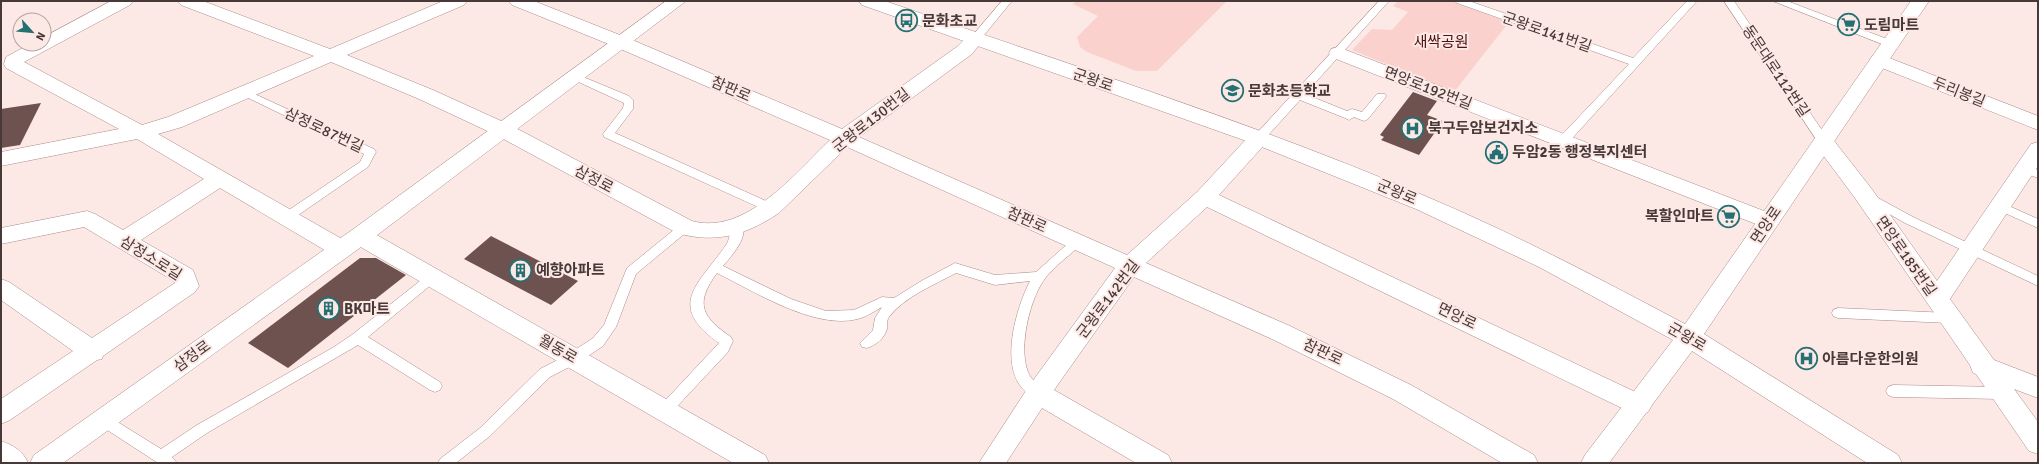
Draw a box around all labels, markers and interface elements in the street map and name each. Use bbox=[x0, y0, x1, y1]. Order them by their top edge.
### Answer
bus stop icon: 문화초교 bbox=[893, 8, 919, 34]
street label: 군왕로141번길 bbox=[1500, 8, 1594, 56]
north arrow bbox=[12, 12, 52, 52]
place label: 문화초교 bbox=[922, 12, 977, 30]
supermarket icon: 도림마트 bbox=[1835, 12, 1861, 38]
place label: 도림마트 bbox=[1864, 16, 1919, 34]
street label: 동문대로112번길 bbox=[1739, 22, 1813, 120]
text: N bbox=[33, 30, 48, 43]
park label: 새싹공원 bbox=[1413, 33, 1469, 51]
street label: 면앙로192번길 bbox=[1381, 63, 1475, 113]
street label: 군왕로 bbox=[1070, 65, 1116, 95]
street label: 참판로 bbox=[708, 73, 754, 105]
street label: 두리봉길 bbox=[1930, 73, 1988, 111]
school or university icon: 문화초등학교 bbox=[1220, 78, 1246, 104]
place label: 문화초등학교 bbox=[1248, 82, 1331, 100]
street label: 군왕로130번길 bbox=[829, 84, 913, 156]
street label: 삼정로87번길 bbox=[282, 104, 366, 156]
hospital icon: 북구두암보건지소 bbox=[1399, 115, 1425, 141]
place label: 북구두암보건지소 bbox=[1428, 119, 1539, 137]
public building icon: 두암2동 행정복지센터 bbox=[1483, 139, 1509, 165]
place label: 두암2동 행정복지센터 bbox=[1512, 143, 1648, 161]
street label: 삼정로 bbox=[571, 161, 617, 197]
street label: 군왕로 bbox=[1374, 176, 1420, 208]
street label: 참판로 bbox=[1004, 203, 1050, 237]
supermarket icon: 복할인마트 bbox=[1716, 203, 1742, 229]
street label: 면앙로 bbox=[1747, 203, 1785, 247]
place label: 복할인마트 bbox=[1645, 207, 1714, 225]
street label: 면앙로185번길 bbox=[1872, 213, 1940, 299]
street label: 삼정소로길 bbox=[117, 232, 185, 284]
street label: 군왕로142번길 bbox=[1073, 256, 1143, 342]
building icon: 예향아파트 bbox=[508, 257, 534, 283]
place label: 예향아파트 bbox=[536, 261, 605, 279]
building icon: BK마트 bbox=[315, 296, 341, 322]
street label: 면앙로 bbox=[1434, 299, 1480, 333]
place label: BK마트 bbox=[344, 300, 390, 318]
street label: 군왕로 bbox=[1665, 319, 1709, 355]
street label: 월동로 bbox=[536, 331, 580, 367]
street label: 참판로 bbox=[1300, 335, 1346, 369]
street label: 삼정로 bbox=[170, 337, 214, 375]
hospital icon: 아름다운한의원 bbox=[1794, 346, 1820, 372]
place label: 아름다운한의원 bbox=[1822, 350, 1919, 368]

